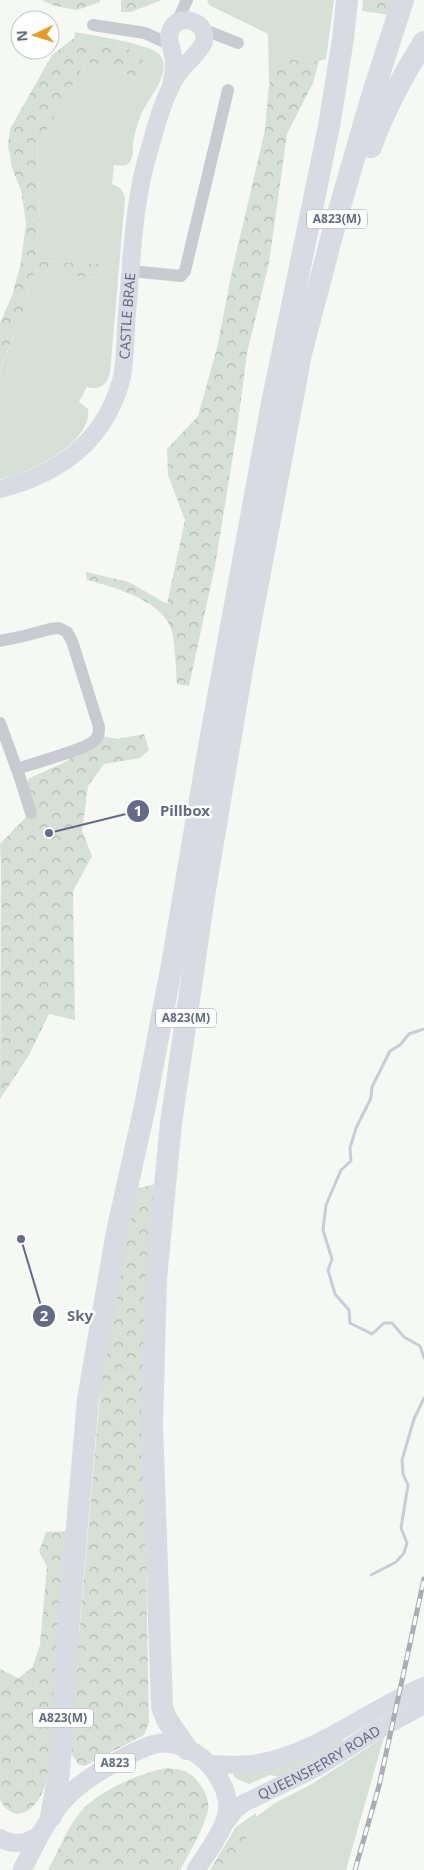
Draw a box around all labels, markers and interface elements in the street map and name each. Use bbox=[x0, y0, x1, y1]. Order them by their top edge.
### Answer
north arrow bbox=[10, 10, 60, 60]
text: N bbox=[12, 30, 31, 42]
road number: A823(M) bbox=[307, 210, 367, 228]
street label: CASTLE BRAE bbox=[114, 272, 139, 360]
callout: Pillbox bbox=[125, 796, 220, 826]
text: 1 bbox=[134, 800, 142, 820]
text: Pillbox bbox=[160, 800, 210, 820]
road number: A823(M) bbox=[156, 1008, 216, 1028]
callout: Sky bbox=[32, 1301, 103, 1331]
text: 2 bbox=[40, 1305, 49, 1325]
text: Sky bbox=[67, 1305, 93, 1325]
road number: A823(M) bbox=[33, 1709, 93, 1728]
street label: QUEENSFERRY ROAD bbox=[254, 1721, 384, 1804]
road number: A823 bbox=[95, 1754, 135, 1772]

